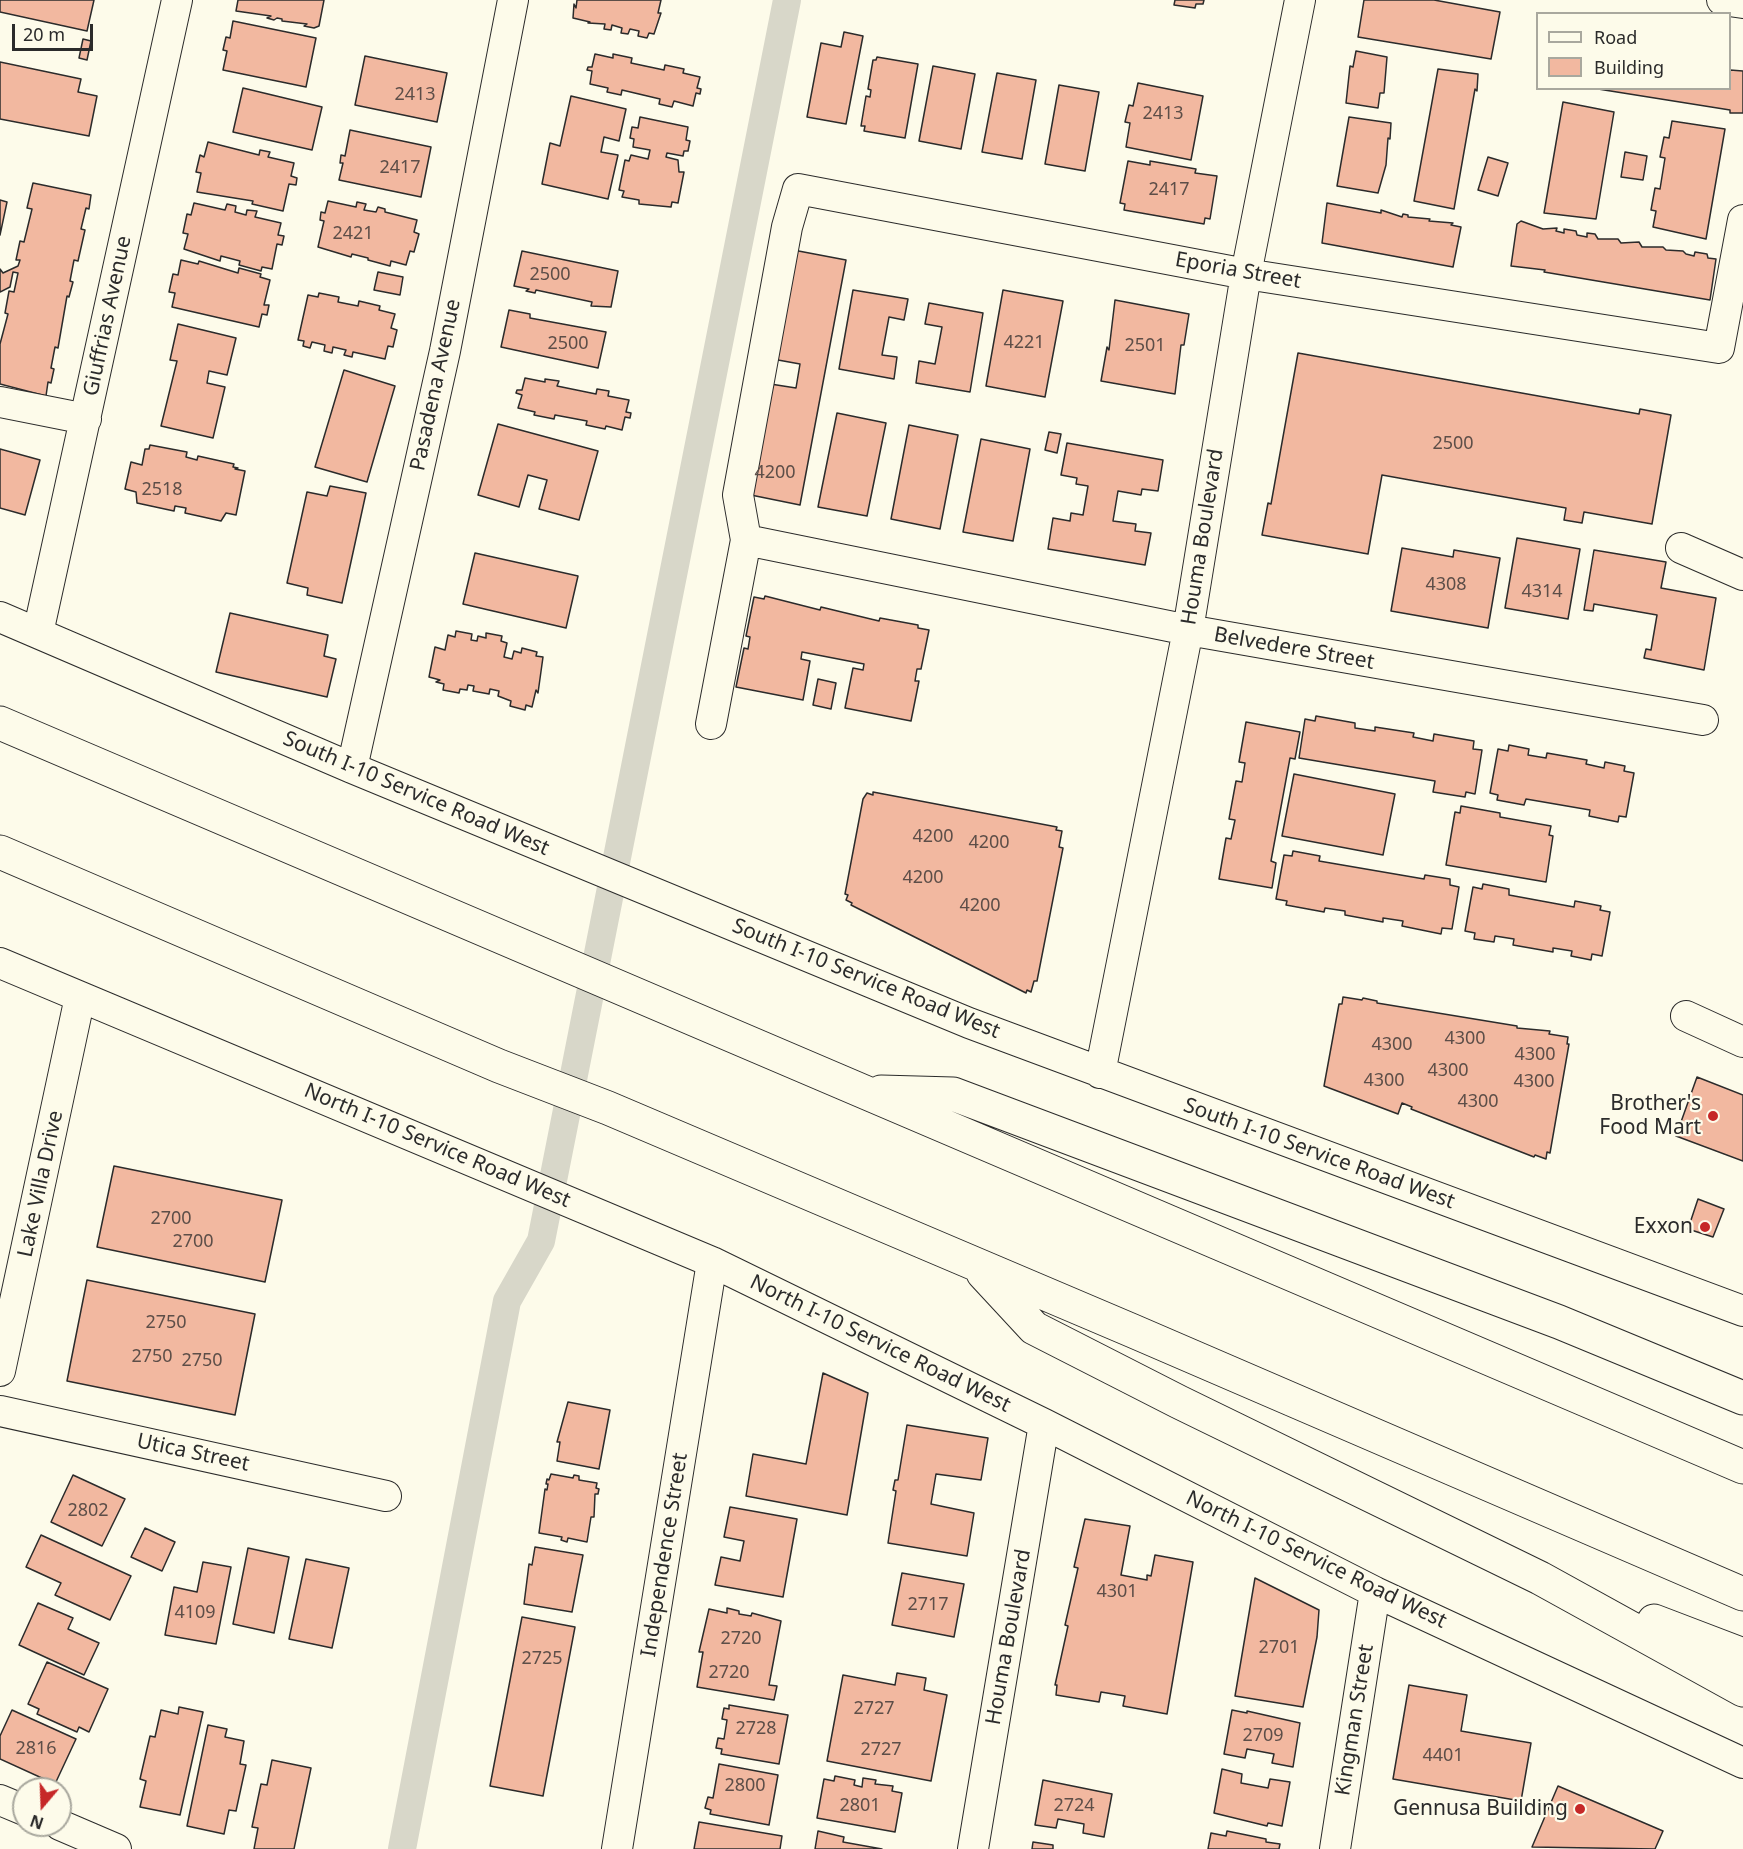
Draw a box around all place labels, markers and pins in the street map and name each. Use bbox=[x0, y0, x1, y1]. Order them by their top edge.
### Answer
place label: Brother's Food Mart bbox=[1599, 1091, 1701, 1141]
marker: Brother's Food Mart bbox=[1706, 1109, 1720, 1123]
place label: Exxon bbox=[1634, 1214, 1693, 1240]
marker: Exxon bbox=[1698, 1220, 1712, 1234]
place label: Gennusa Building bbox=[1393, 1796, 1568, 1822]
marker: Gennusa Building bbox=[1573, 1802, 1587, 1816]

